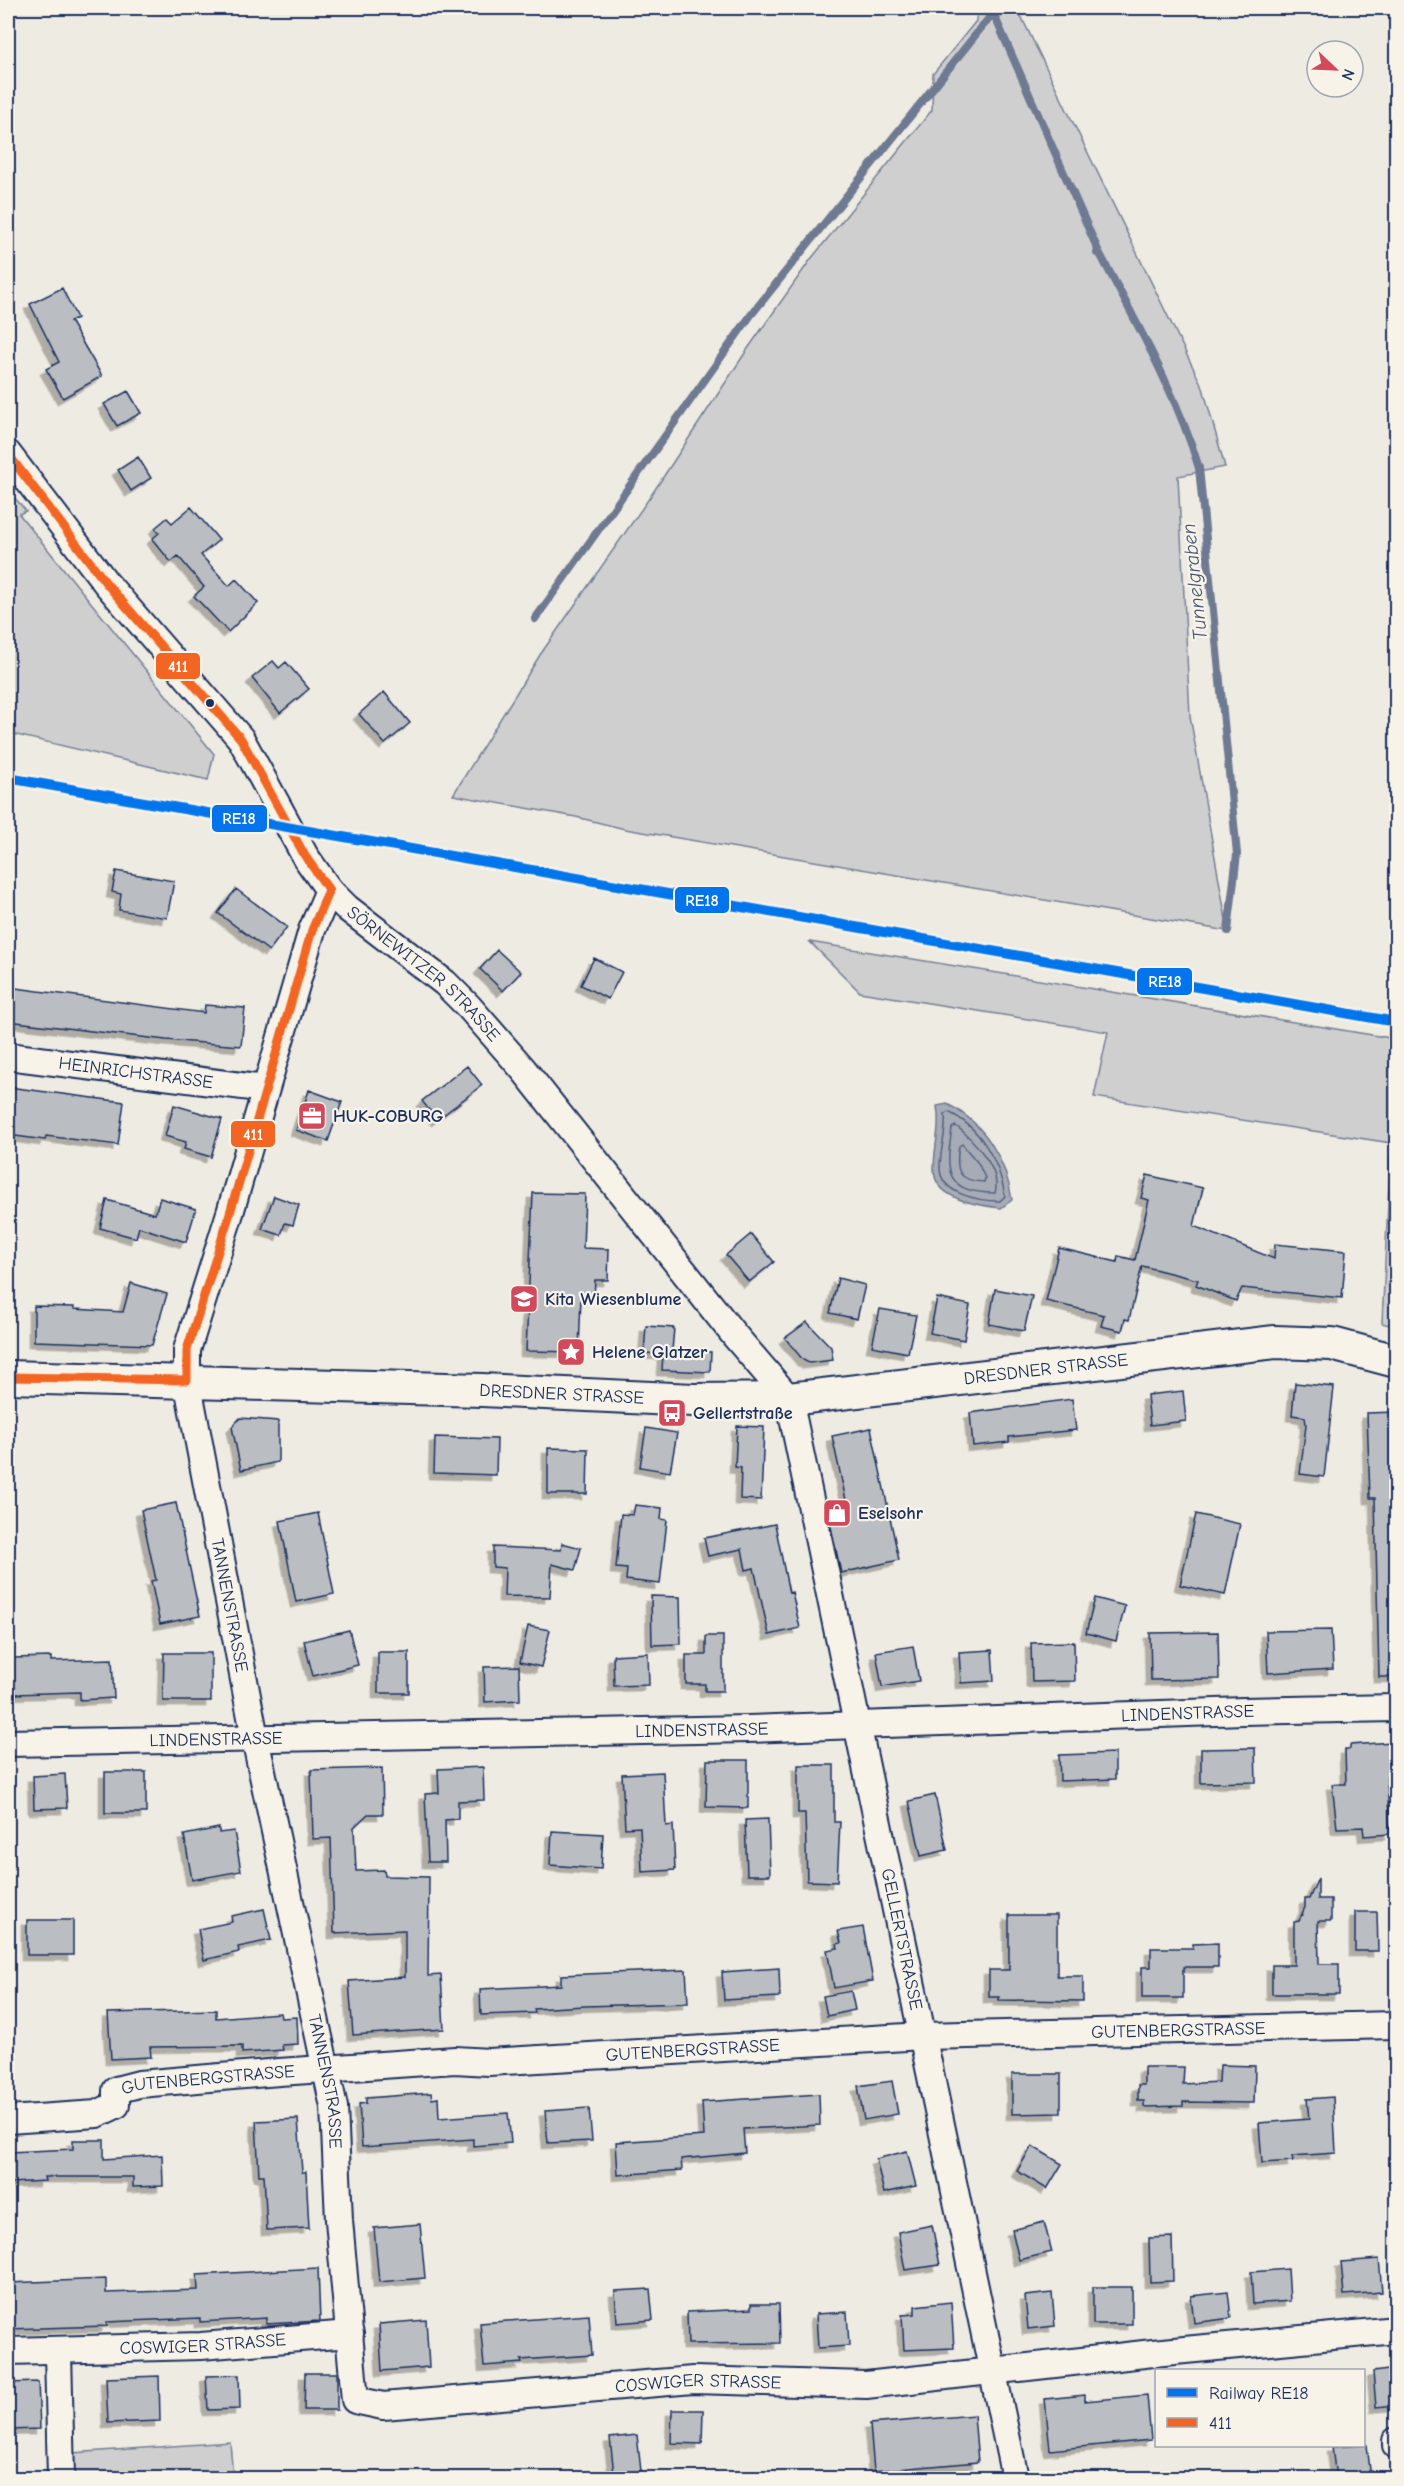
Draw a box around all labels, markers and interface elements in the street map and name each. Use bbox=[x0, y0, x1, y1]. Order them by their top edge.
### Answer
north arrow bbox=[1305, 39, 1365, 99]
text: N bbox=[1338, 66, 1358, 83]
water label: Tunnelgraben bbox=[1177, 522, 1212, 642]
line badge: 411 bbox=[155, 652, 201, 680]
text: 411 bbox=[168, 658, 188, 676]
unlabelled marker bbox=[204, 697, 216, 709]
line badge: RE18 bbox=[211, 804, 268, 833]
text: RE18 bbox=[222, 810, 256, 828]
line badge: RE18 bbox=[674, 886, 730, 914]
text: RE18 bbox=[685, 892, 719, 910]
street label: SÖRNEWITZER STRASSE bbox=[343, 902, 504, 1046]
line badge: RE18 bbox=[1136, 967, 1193, 996]
text: RE18 bbox=[1148, 973, 1182, 991]
street label: HEINRICHSTRASSE bbox=[57, 1053, 214, 1093]
office icon: HUK-COBURG bbox=[296, 1100, 328, 1132]
place label: HUK-COBURG bbox=[333, 1106, 444, 1127]
line badge: 411 bbox=[230, 1120, 276, 1148]
text: 411 bbox=[243, 1126, 263, 1144]
school or university icon: Kita Wiesenblume bbox=[508, 1283, 540, 1315]
place label: Kita Wiesenblume bbox=[545, 1289, 682, 1310]
place icon: Helene Glatzer bbox=[555, 1336, 587, 1368]
place label: Helene Glatzer bbox=[592, 1342, 708, 1363]
street label: DRESDNER STRASSE bbox=[963, 1349, 1129, 1389]
street label: DRESDNER STRASSE bbox=[479, 1380, 645, 1409]
bus stop icon: Gellertstraße bbox=[656, 1397, 688, 1429]
place label: Gellertstraße bbox=[693, 1403, 793, 1424]
shop icon: Eselsohr bbox=[821, 1497, 853, 1529]
place label: Eselsohr bbox=[858, 1503, 924, 1524]
street label: TANNENSTRASSE bbox=[206, 1537, 252, 1674]
street label: LINDENSTRASSE bbox=[1121, 1701, 1255, 1726]
street label: LINDENSTRASSE bbox=[635, 1718, 769, 1742]
street label: LINDENSTRASSE bbox=[149, 1728, 283, 1751]
street label: GELLERTSTRASSE bbox=[877, 1867, 927, 2012]
street label: TANNENSTRASSE bbox=[303, 2013, 346, 2149]
street label: GUTENBERGSTRASSE bbox=[1091, 2018, 1266, 2043]
street label: GUTENBERGSTRASSE bbox=[605, 2035, 781, 2066]
street label: GUTENBERGSTRASSE bbox=[119, 2061, 296, 2099]
street label: COSWIGER STRASSE bbox=[119, 2329, 287, 2359]
legend bbox=[1155, 2369, 1365, 2447]
street label: COSWIGER STRASSE bbox=[614, 2370, 782, 2398]
text: Railway RE18 bbox=[1209, 2383, 1309, 2404]
text: 411 bbox=[1209, 2413, 1232, 2434]

